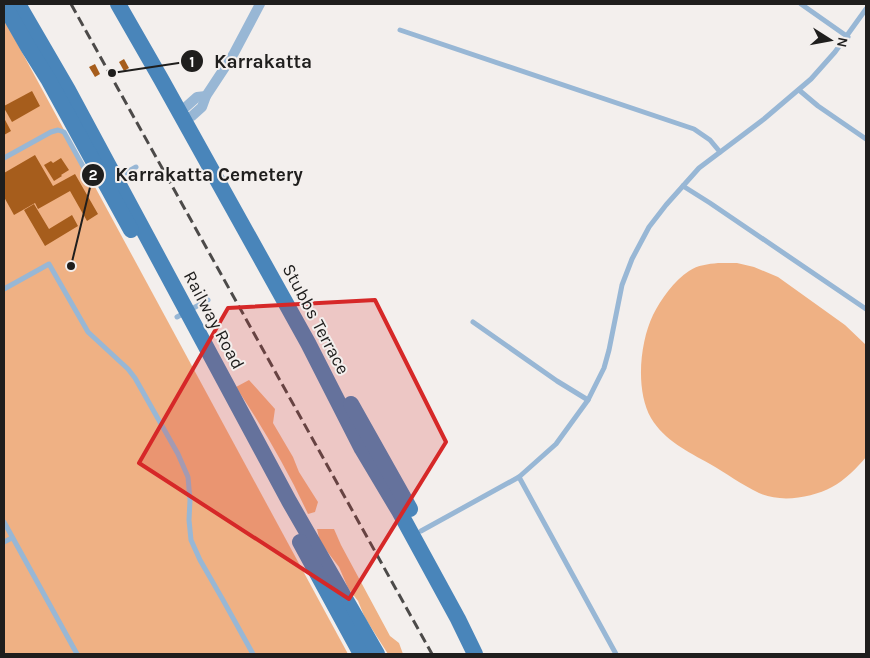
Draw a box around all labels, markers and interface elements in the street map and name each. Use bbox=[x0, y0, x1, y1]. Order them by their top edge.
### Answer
north arrow bbox=[805, 15, 855, 65]
text: N bbox=[833, 36, 852, 49]
callout: Karrakatta bbox=[179, 44, 322, 78]
text: Karrakatta bbox=[214, 51, 312, 73]
text: 1 bbox=[189, 53, 195, 71]
callout: Karrakatta Cemetery bbox=[80, 158, 313, 192]
text: Karrakatta Cemetery bbox=[115, 164, 303, 186]
text: 2 bbox=[88, 166, 98, 184]
street label: Stubbs Terrace bbox=[278, 260, 354, 378]
street label: Railway Road bbox=[179, 267, 249, 373]

